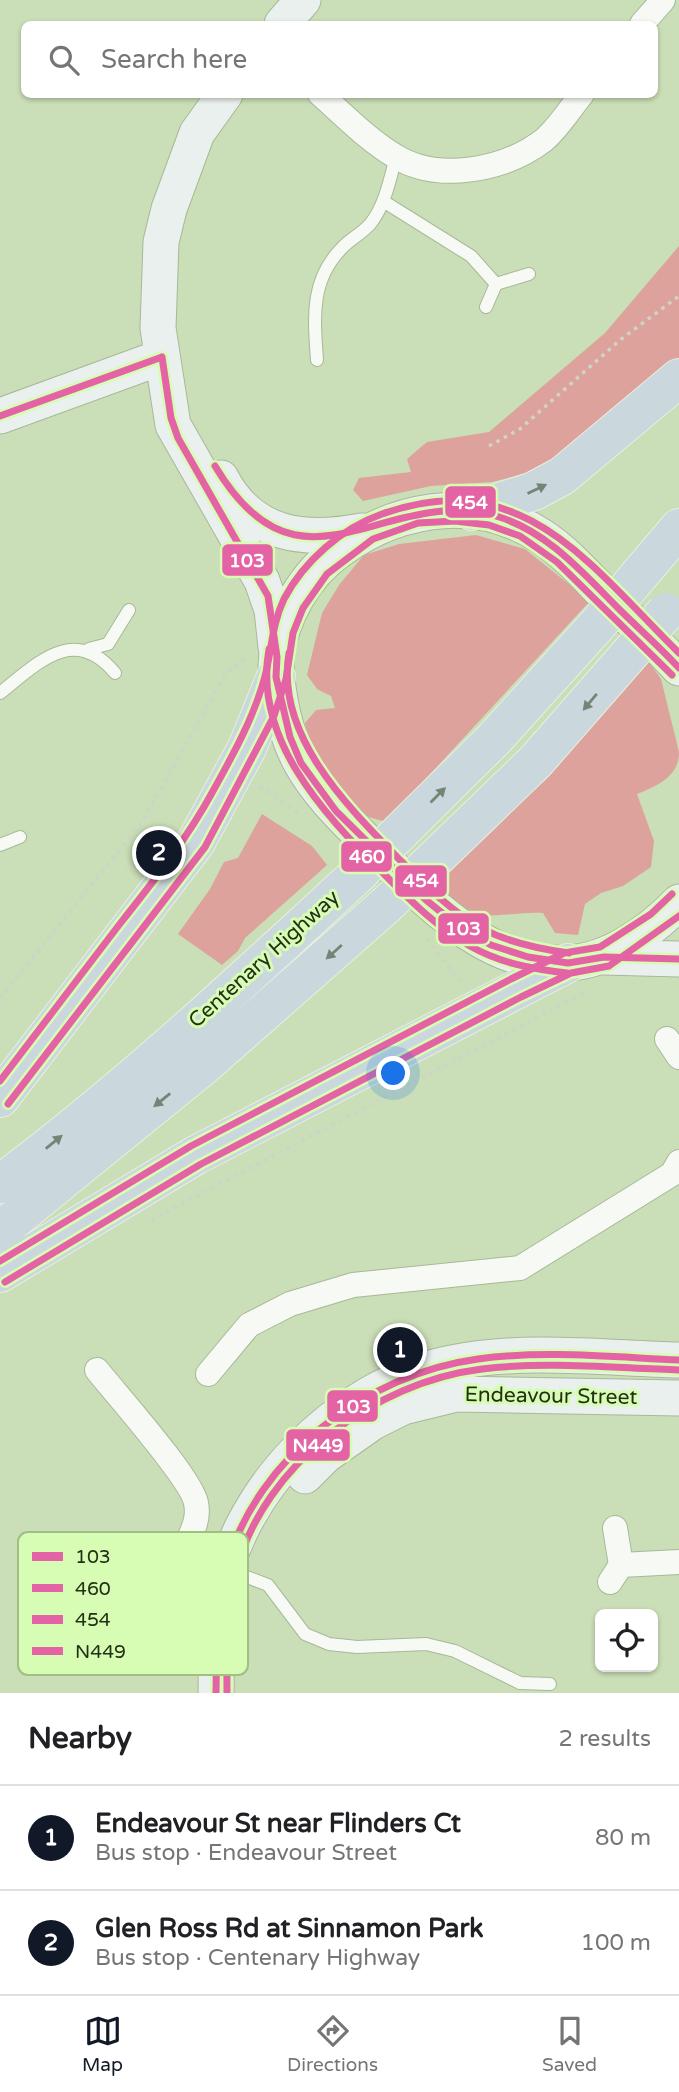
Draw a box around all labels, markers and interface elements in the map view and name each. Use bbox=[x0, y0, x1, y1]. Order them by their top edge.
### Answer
search box bbox=[21, 21, 658, 98]
icon: search bbox=[45, 41, 83, 79]
text: Search here bbox=[101, 44, 247, 75]
one-way arrow bbox=[527, 483, 547, 495]
line badge: 454 bbox=[444, 485, 497, 519]
text: 454 bbox=[452, 492, 488, 514]
line badge: 103 bbox=[221, 543, 274, 577]
text: 103 bbox=[229, 550, 265, 572]
one-way arrow bbox=[583, 694, 598, 711]
one-way arrow bbox=[430, 787, 446, 803]
pin: 2 bbox=[136, 827, 182, 879]
line badge: 460 bbox=[340, 840, 393, 873]
text: 460 bbox=[349, 846, 385, 868]
line badge: 454 bbox=[394, 864, 448, 898]
text: 454 bbox=[403, 870, 439, 892]
street label: Centenary Highway bbox=[184, 885, 344, 1033]
line badge: 103 bbox=[437, 912, 490, 945]
text: 103 bbox=[445, 918, 481, 940]
one-way arrow bbox=[325, 944, 343, 960]
your location bbox=[376, 1056, 410, 1090]
one-way arrow bbox=[153, 1093, 171, 1108]
one-way arrow bbox=[45, 1135, 63, 1150]
pin: 1 bbox=[377, 1324, 423, 1376]
street label: Endeavour Street bbox=[464, 1382, 638, 1410]
line badge: 103 bbox=[326, 1389, 379, 1423]
text: 103 bbox=[335, 1396, 371, 1418]
line badge: N449 bbox=[285, 1428, 351, 1462]
text: N449 bbox=[292, 1435, 344, 1457]
legend bbox=[18, 1532, 248, 1675]
text: 103 bbox=[75, 1546, 111, 1568]
text: 460 bbox=[75, 1578, 111, 1600]
text: 454 bbox=[75, 1609, 111, 1631]
map controls bbox=[595, 1609, 658, 1672]
button: locate bbox=[595, 1609, 658, 1672]
text: N449 bbox=[75, 1641, 126, 1663]
text: Nearby bbox=[28, 1720, 132, 1757]
text: 2 results bbox=[558, 1725, 651, 1753]
text: Endeavour St near Flinders Ct bbox=[95, 1808, 461, 1839]
text: 1 bbox=[44, 1824, 58, 1852]
text: 80 m bbox=[595, 1824, 651, 1852]
text: Bus stop · Endeavour Street bbox=[95, 1839, 397, 1867]
text: Glen Ross Rd at Sinnamon Park bbox=[95, 1913, 484, 1944]
text: 2 bbox=[44, 1929, 58, 1957]
text: 100 m bbox=[581, 1929, 651, 1957]
text: Bus stop · Centenary Highway bbox=[95, 1944, 420, 1972]
tab: Map bbox=[82, 2012, 123, 2076]
tab: Directions bbox=[287, 2012, 378, 2076]
tab: Saved bbox=[542, 2012, 597, 2076]

